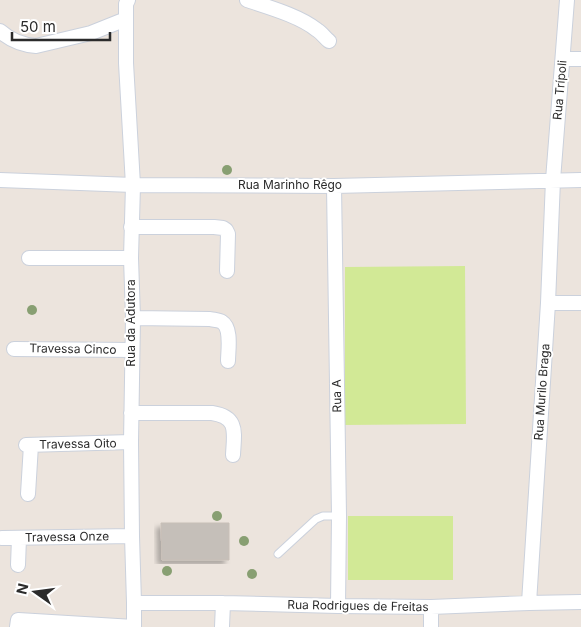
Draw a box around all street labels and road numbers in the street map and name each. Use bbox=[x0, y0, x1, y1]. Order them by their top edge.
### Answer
street label: Rua Trípoli bbox=[549, 59, 570, 120]
street label: Rua Marinho Rêgo bbox=[238, 177, 342, 192]
street label: Rua da Adutora bbox=[123, 279, 138, 367]
street label: Travessa Cinco bbox=[29, 340, 117, 357]
street label: Rua Murilo Braga bbox=[531, 343, 552, 441]
street label: Rua A bbox=[329, 379, 344, 413]
street label: Travessa Oito bbox=[39, 435, 117, 452]
street label: Travessa Onze bbox=[25, 528, 109, 545]
street label: Rua Rodrigues de Freitas bbox=[287, 597, 429, 614]

